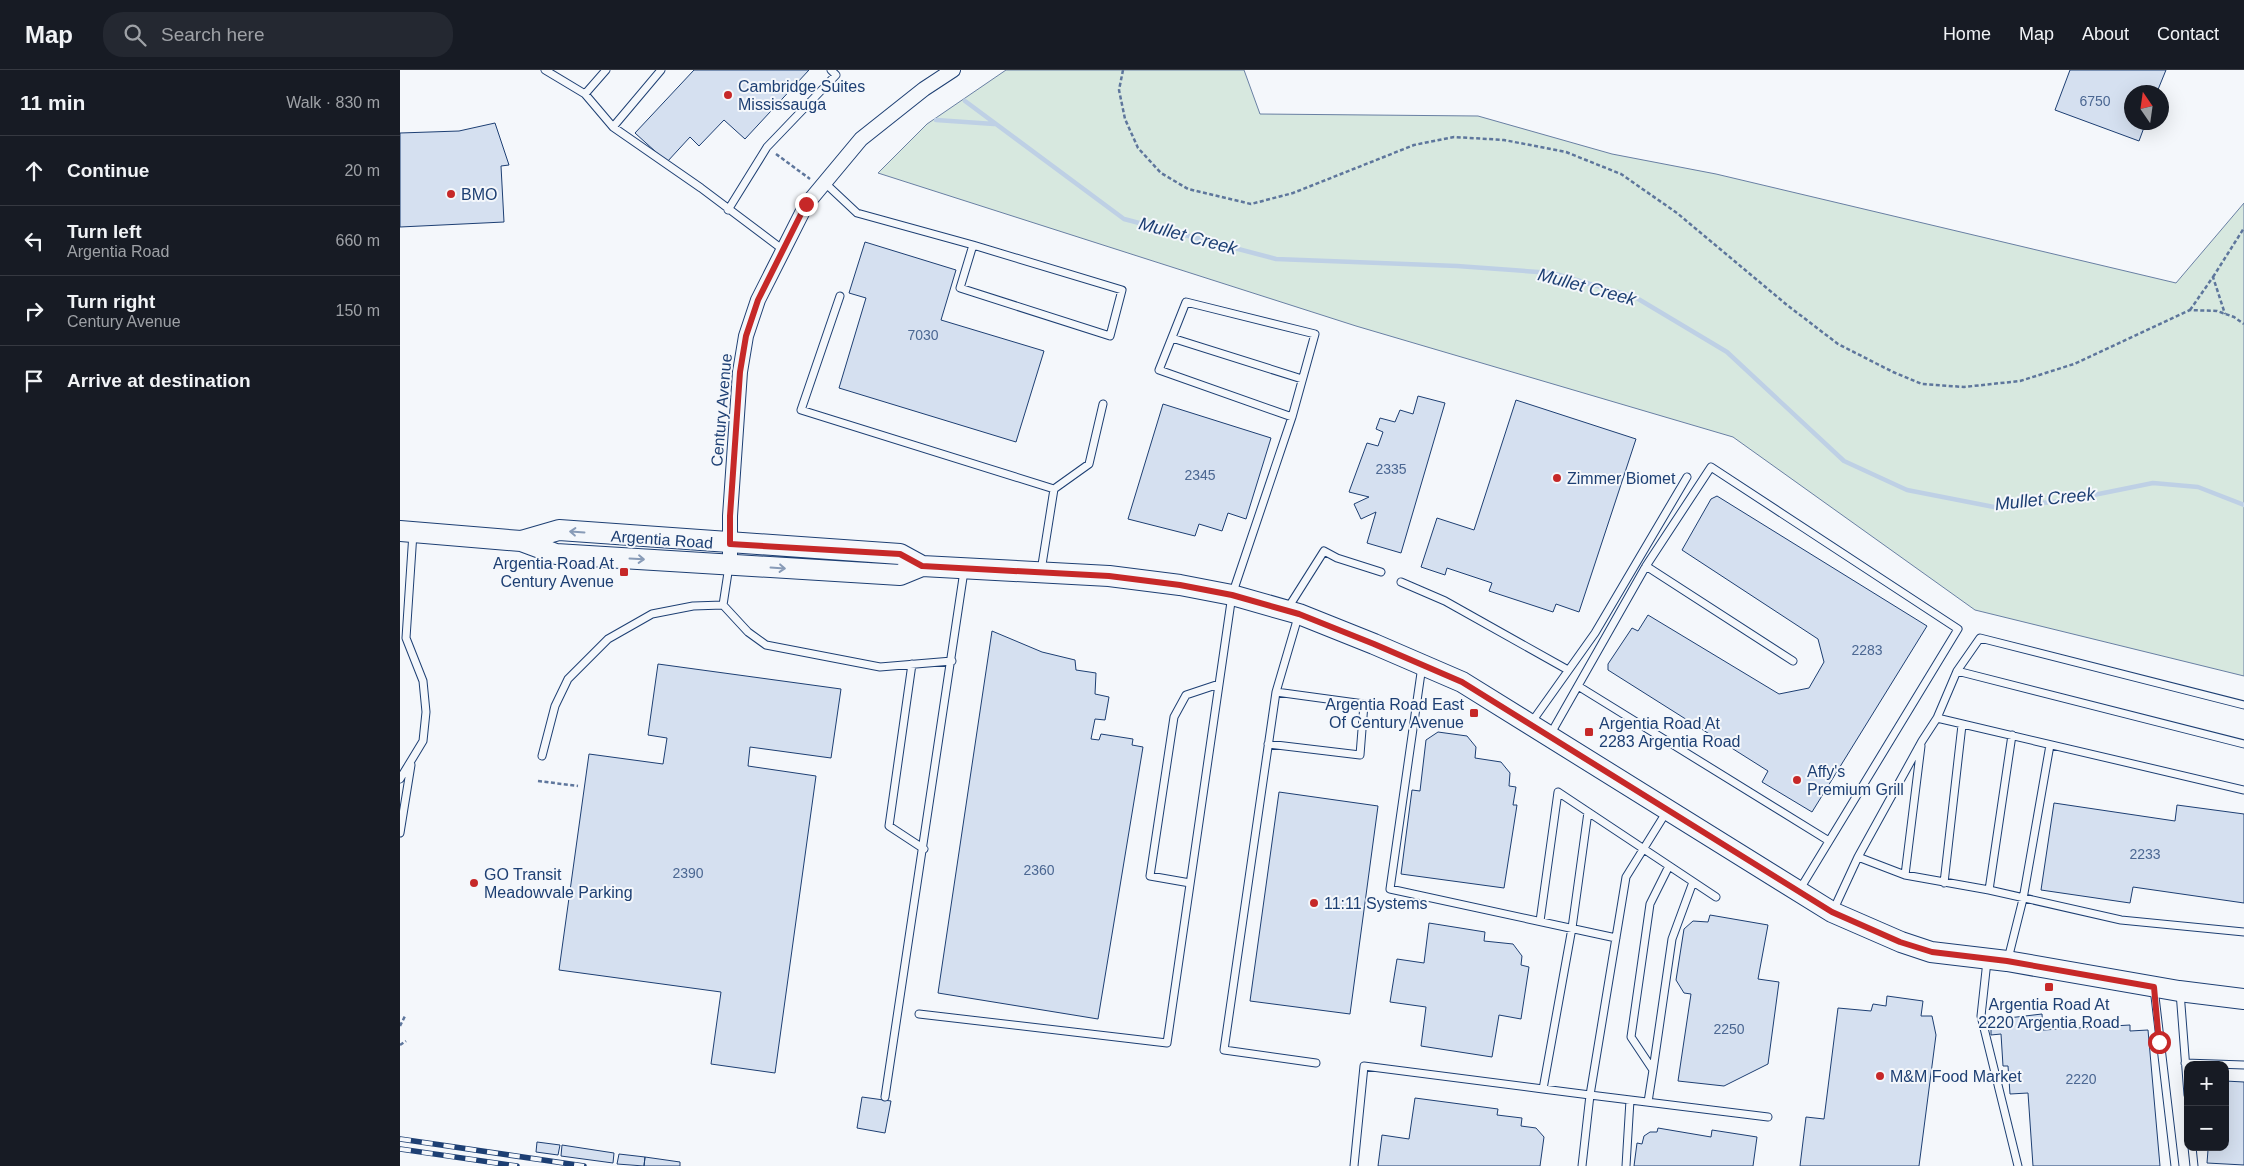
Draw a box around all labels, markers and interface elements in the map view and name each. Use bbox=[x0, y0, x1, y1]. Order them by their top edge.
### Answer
search box bbox=[103, 12, 453, 57]
text: Map bbox=[25, 21, 73, 48]
icon: search bbox=[121, 21, 149, 49]
text: Search here bbox=[161, 24, 265, 45]
text: Home bbox=[1943, 24, 1991, 44]
text: Map bbox=[2019, 24, 2054, 44]
text: About bbox=[2082, 24, 2129, 44]
text: Contact bbox=[2157, 24, 2219, 44]
place label: Cambridge Suites Mississauga bbox=[738, 78, 865, 113]
north arrow bbox=[2124, 85, 2169, 130]
marker: Cambridge Suites Mississauga bbox=[722, 89, 734, 101]
text: 11 min bbox=[20, 91, 85, 114]
house number: 6750 bbox=[2079, 93, 2111, 109]
text: Walk · 830 m bbox=[286, 94, 380, 111]
icon: ahead bbox=[20, 157, 48, 185]
text: Continue bbox=[67, 160, 149, 181]
text: 20 m bbox=[344, 162, 380, 179]
place label: BMO bbox=[461, 186, 497, 203]
marker: BMO bbox=[445, 188, 457, 200]
route end bbox=[795, 193, 818, 216]
water label: Mullet Creek bbox=[1137, 213, 1240, 259]
text: Turn left bbox=[67, 221, 142, 242]
icon: left bbox=[20, 227, 48, 255]
text: 660 m bbox=[336, 232, 380, 249]
text: Argentia Road bbox=[67, 243, 169, 260]
water label: Mullet Creek bbox=[1536, 264, 1639, 310]
text: Turn right bbox=[67, 291, 155, 312]
icon: right bbox=[20, 297, 48, 325]
text: 150 m bbox=[336, 302, 380, 319]
text: Century Avenue bbox=[67, 313, 181, 330]
house number: 7030 bbox=[907, 327, 939, 343]
street label: Century Avenue bbox=[708, 353, 735, 467]
icon: arrive bbox=[20, 367, 48, 395]
text: Arrive at destination bbox=[67, 370, 251, 391]
house number: 2335 bbox=[1375, 461, 1407, 477]
house number: 2345 bbox=[1184, 467, 1216, 483]
place label: Zimmer Biomet bbox=[1567, 470, 1676, 487]
marker: Zimmer Biomet bbox=[1551, 472, 1563, 484]
water label: Mullet Creek bbox=[1994, 484, 2097, 514]
one-way arrow bbox=[569, 527, 585, 537]
street label: Argentia Road bbox=[610, 527, 714, 552]
one-way arrow bbox=[628, 554, 644, 563]
place label: Argentia Road At Century Avenue bbox=[493, 555, 615, 590]
one-way arrow bbox=[770, 563, 786, 573]
marker: Argentia Road At Century Avenue bbox=[618, 566, 630, 578]
house number: 2283 bbox=[1851, 642, 1883, 658]
place label: Argentia Road East Of Century Avenue bbox=[1325, 696, 1465, 731]
marker: Argentia Road East Of Century Avenue bbox=[1468, 707, 1480, 719]
place label: Argentia Road At 2283 Argentia Road bbox=[1599, 715, 1740, 750]
marker: Argentia Road At 2283 Argentia Road bbox=[1583, 726, 1595, 738]
place label: Affy's Premium Grill bbox=[1807, 763, 1904, 798]
marker: Affy's Premium Grill bbox=[1791, 774, 1803, 786]
house number: 2233 bbox=[2129, 846, 2161, 862]
house number: 2360 bbox=[1023, 862, 1055, 878]
house number: 2390 bbox=[672, 865, 704, 881]
place label: GO Transit Meadowvale Parking bbox=[484, 866, 633, 901]
marker: GO Transit Meadowvale Parking bbox=[468, 877, 480, 889]
place label: 11:11 Systems bbox=[1324, 895, 1427, 912]
marker: 11:11 Systems bbox=[1308, 897, 1320, 909]
marker: Argentia Road At 2220 Argentia Road bbox=[2043, 981, 2055, 993]
place label: Argentia Road At 2220 Argentia Road bbox=[1978, 996, 2120, 1031]
house number: 2250 bbox=[1713, 1021, 1745, 1037]
route start bbox=[2148, 1031, 2171, 1054]
map controls bbox=[2184, 1061, 2229, 1151]
button: + bbox=[2184, 1061, 2229, 1106]
place label: M&M Food Market bbox=[1890, 1068, 2022, 1085]
marker: M&M Food Market bbox=[1874, 1070, 1886, 1082]
house number: 2220 bbox=[2065, 1071, 2097, 1087]
button: − bbox=[2184, 1106, 2229, 1151]

